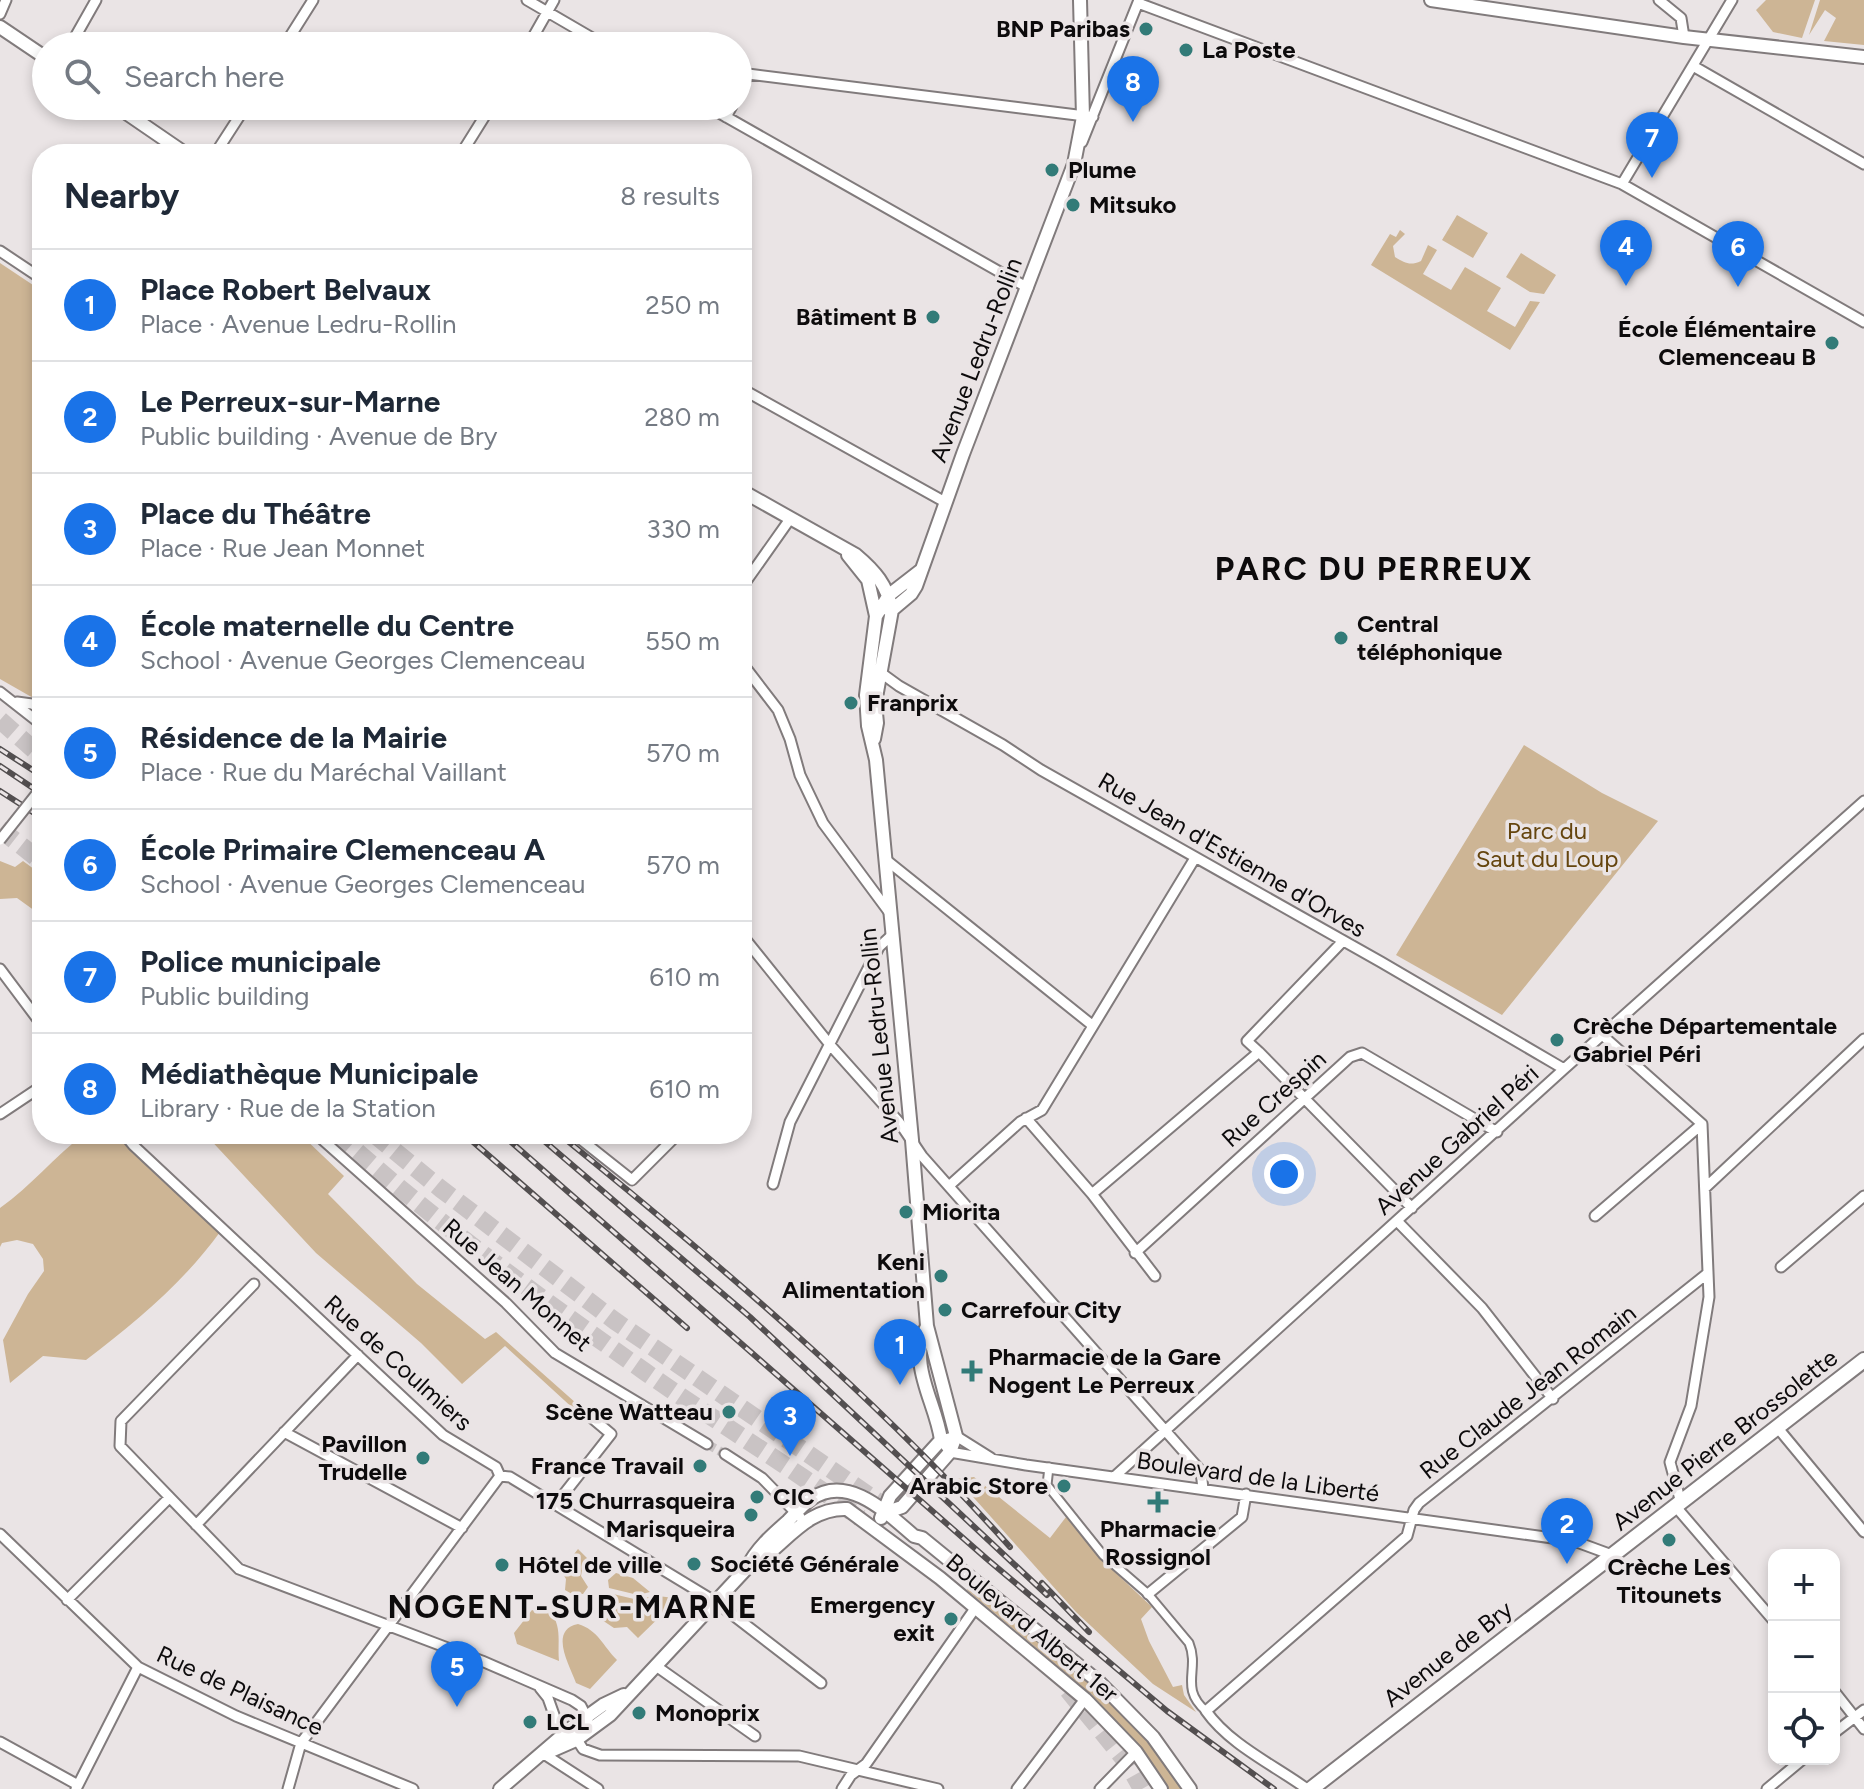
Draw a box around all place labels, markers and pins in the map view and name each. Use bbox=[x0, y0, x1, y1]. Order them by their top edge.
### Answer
place label: BNP Paribas bbox=[996, 14, 1130, 43]
marker: BNP Paribas bbox=[1137, 20, 1155, 38]
place label: La Poste bbox=[1202, 35, 1295, 64]
marker: La Poste bbox=[1177, 41, 1195, 59]
pin: 8 bbox=[1107, 56, 1159, 122]
pin: 7 bbox=[1626, 112, 1678, 178]
place label: Plume bbox=[1068, 155, 1136, 184]
marker: Plume bbox=[1043, 161, 1061, 179]
place label: Mitsuko bbox=[1089, 190, 1177, 219]
marker: Mitsuko bbox=[1064, 196, 1082, 214]
pin: 4 bbox=[1600, 220, 1652, 286]
pin: 6 bbox=[1712, 221, 1764, 287]
place label: Bâtiment B bbox=[796, 302, 917, 331]
marker: Bâtiment B bbox=[924, 308, 942, 326]
place label: École Élémentaire Clemenceau B bbox=[1618, 314, 1816, 371]
marker: École Élémentaire Clemenceau B bbox=[1823, 334, 1841, 352]
place label: Central téléphonique bbox=[1357, 609, 1502, 666]
marker: Central téléphonique bbox=[1332, 629, 1350, 647]
place label: Franprix bbox=[867, 688, 958, 717]
marker: Franprix bbox=[842, 694, 860, 712]
place label: Crèche Départementale Gabriel Péri bbox=[1573, 1011, 1837, 1068]
marker: Crèche Départementale Gabriel Péri bbox=[1548, 1031, 1566, 1049]
place label: Miorita bbox=[922, 1197, 1000, 1226]
marker: Miorita bbox=[897, 1203, 915, 1221]
place label: Keni Alimentation bbox=[782, 1247, 925, 1304]
marker: Keni Alimentation bbox=[932, 1267, 950, 1285]
place label: Carrefour City bbox=[961, 1295, 1122, 1324]
marker: Carrefour City bbox=[936, 1301, 954, 1319]
pin: 1 bbox=[874, 1319, 926, 1385]
place label: Pharmacie de la Gare Nogent Le Perreux bbox=[988, 1342, 1221, 1399]
marker: Pharmacie de la Gare Nogent Le Perreux bbox=[963, 1362, 981, 1380]
pin: 3 bbox=[764, 1390, 816, 1456]
place label: Scène Watteau bbox=[545, 1397, 713, 1426]
marker: Scène Watteau bbox=[720, 1403, 738, 1421]
place label: Pavillon Trudelle bbox=[318, 1429, 407, 1486]
marker: Pavillon Trudelle bbox=[414, 1449, 432, 1467]
place label: France Travail bbox=[531, 1451, 684, 1480]
marker: France Travail bbox=[691, 1457, 709, 1475]
place label: Arabic Store bbox=[909, 1471, 1048, 1500]
marker: Arabic Store bbox=[1055, 1477, 1073, 1495]
place label: CIC bbox=[773, 1482, 815, 1511]
place label: 175 Churrasqueira Marisqueira bbox=[536, 1486, 735, 1543]
marker: CIC bbox=[748, 1488, 766, 1506]
marker: Pharmacie Rossignol bbox=[1149, 1493, 1167, 1511]
pin: 2 bbox=[1541, 1498, 1593, 1564]
marker: 175 Churrasqueira Marisqueira bbox=[742, 1506, 760, 1524]
place label: Pharmacie Rossignol bbox=[1100, 1514, 1216, 1571]
marker: Crèche Les Titounets bbox=[1660, 1531, 1678, 1549]
place label: Société Générale bbox=[710, 1549, 899, 1578]
place label: Hôtel de ville bbox=[518, 1550, 662, 1579]
place label: Crèche Les Titounets bbox=[1607, 1552, 1731, 1609]
marker: Société Générale bbox=[685, 1555, 703, 1573]
marker: Hôtel de ville bbox=[493, 1556, 511, 1574]
place label: Emergency exit bbox=[810, 1590, 935, 1647]
marker: Emergency exit bbox=[942, 1610, 960, 1628]
pin: 5 bbox=[431, 1641, 483, 1707]
place label: Monoprix bbox=[655, 1698, 760, 1727]
marker: Monoprix bbox=[630, 1704, 648, 1722]
place label: LCL bbox=[546, 1707, 589, 1736]
marker: LCL bbox=[521, 1713, 539, 1731]

